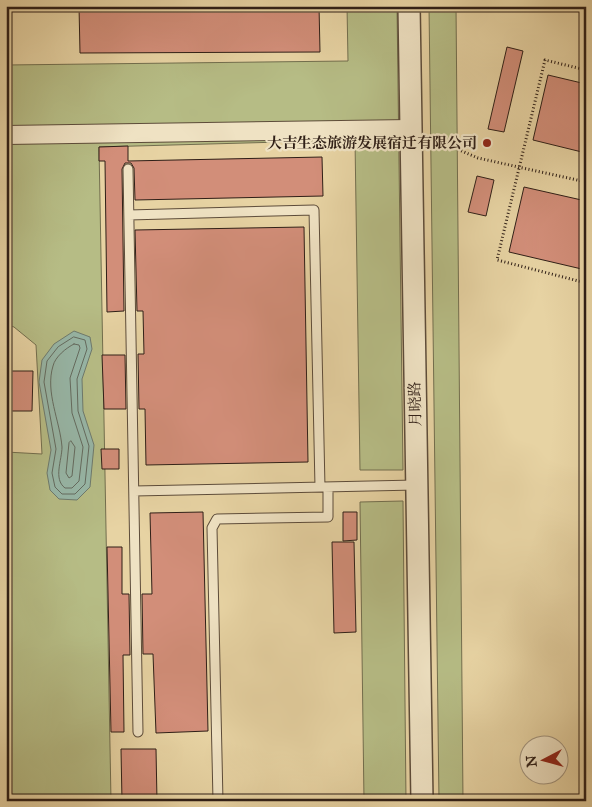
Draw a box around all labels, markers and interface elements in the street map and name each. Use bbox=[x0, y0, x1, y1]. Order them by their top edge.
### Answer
place label: 大吉生态旅游发展宿迁有限公司 bbox=[267, 134, 477, 152]
marker: 大吉生态旅游发展宿迁有限公司 bbox=[481, 137, 493, 149]
street label: 月晓路 bbox=[406, 381, 424, 427]
north arrow bbox=[520, 734, 570, 784]
text: N bbox=[522, 754, 541, 768]

